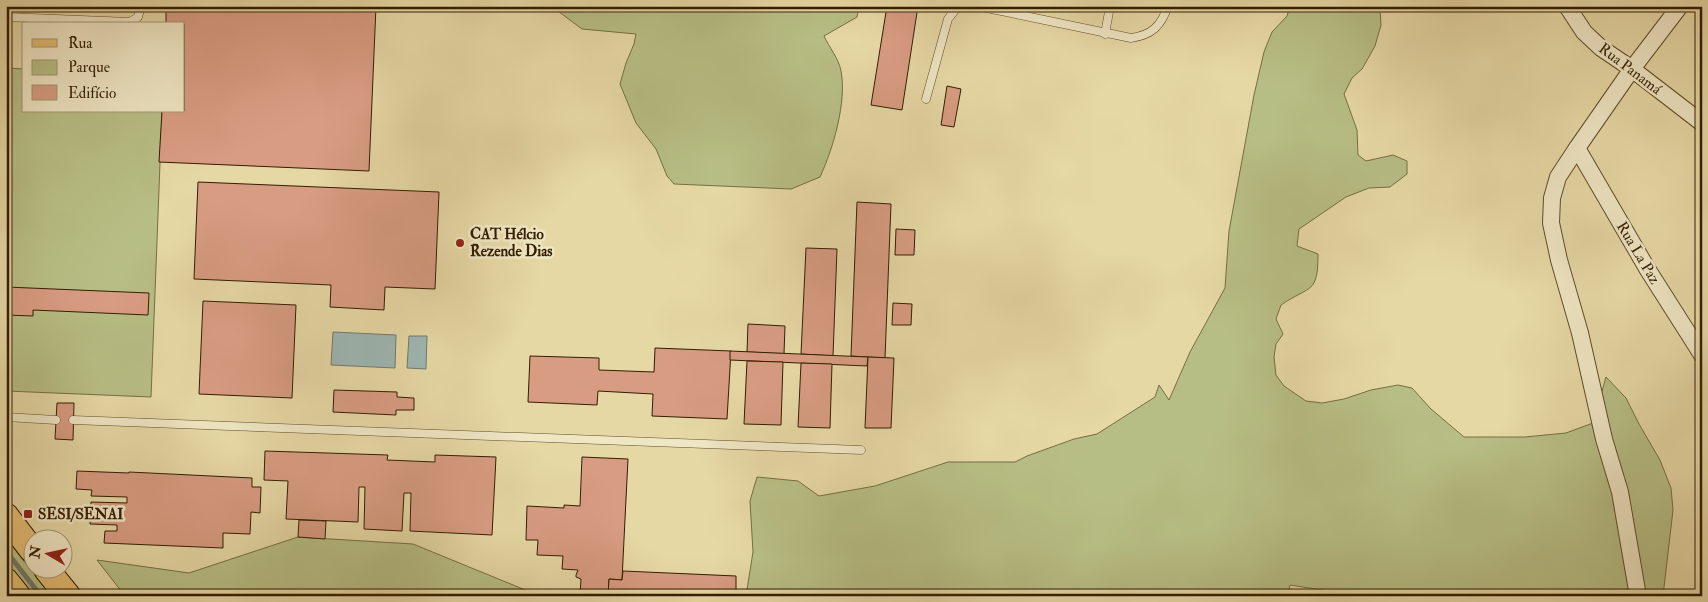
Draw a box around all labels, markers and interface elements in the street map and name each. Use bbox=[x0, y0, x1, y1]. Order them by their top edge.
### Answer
legend bbox=[22, 22, 185, 112]
text: Rua bbox=[68, 34, 93, 53]
street label: Rua Panamá bbox=[1595, 39, 1666, 99]
text: Parque bbox=[68, 58, 110, 77]
text: Edifício bbox=[68, 84, 116, 103]
street label: Rua La Paz bbox=[1612, 218, 1664, 288]
place label: CAT Hélcio Rezende Dias bbox=[470, 225, 552, 261]
marker: CAT Hélcio Rezende Dias bbox=[454, 237, 466, 249]
place label: SESI/SENAI bbox=[38, 505, 123, 524]
marker: SESI/SENAI bbox=[22, 508, 34, 520]
north arrow bbox=[22, 530, 72, 580]
text: N bbox=[26, 544, 45, 561]

